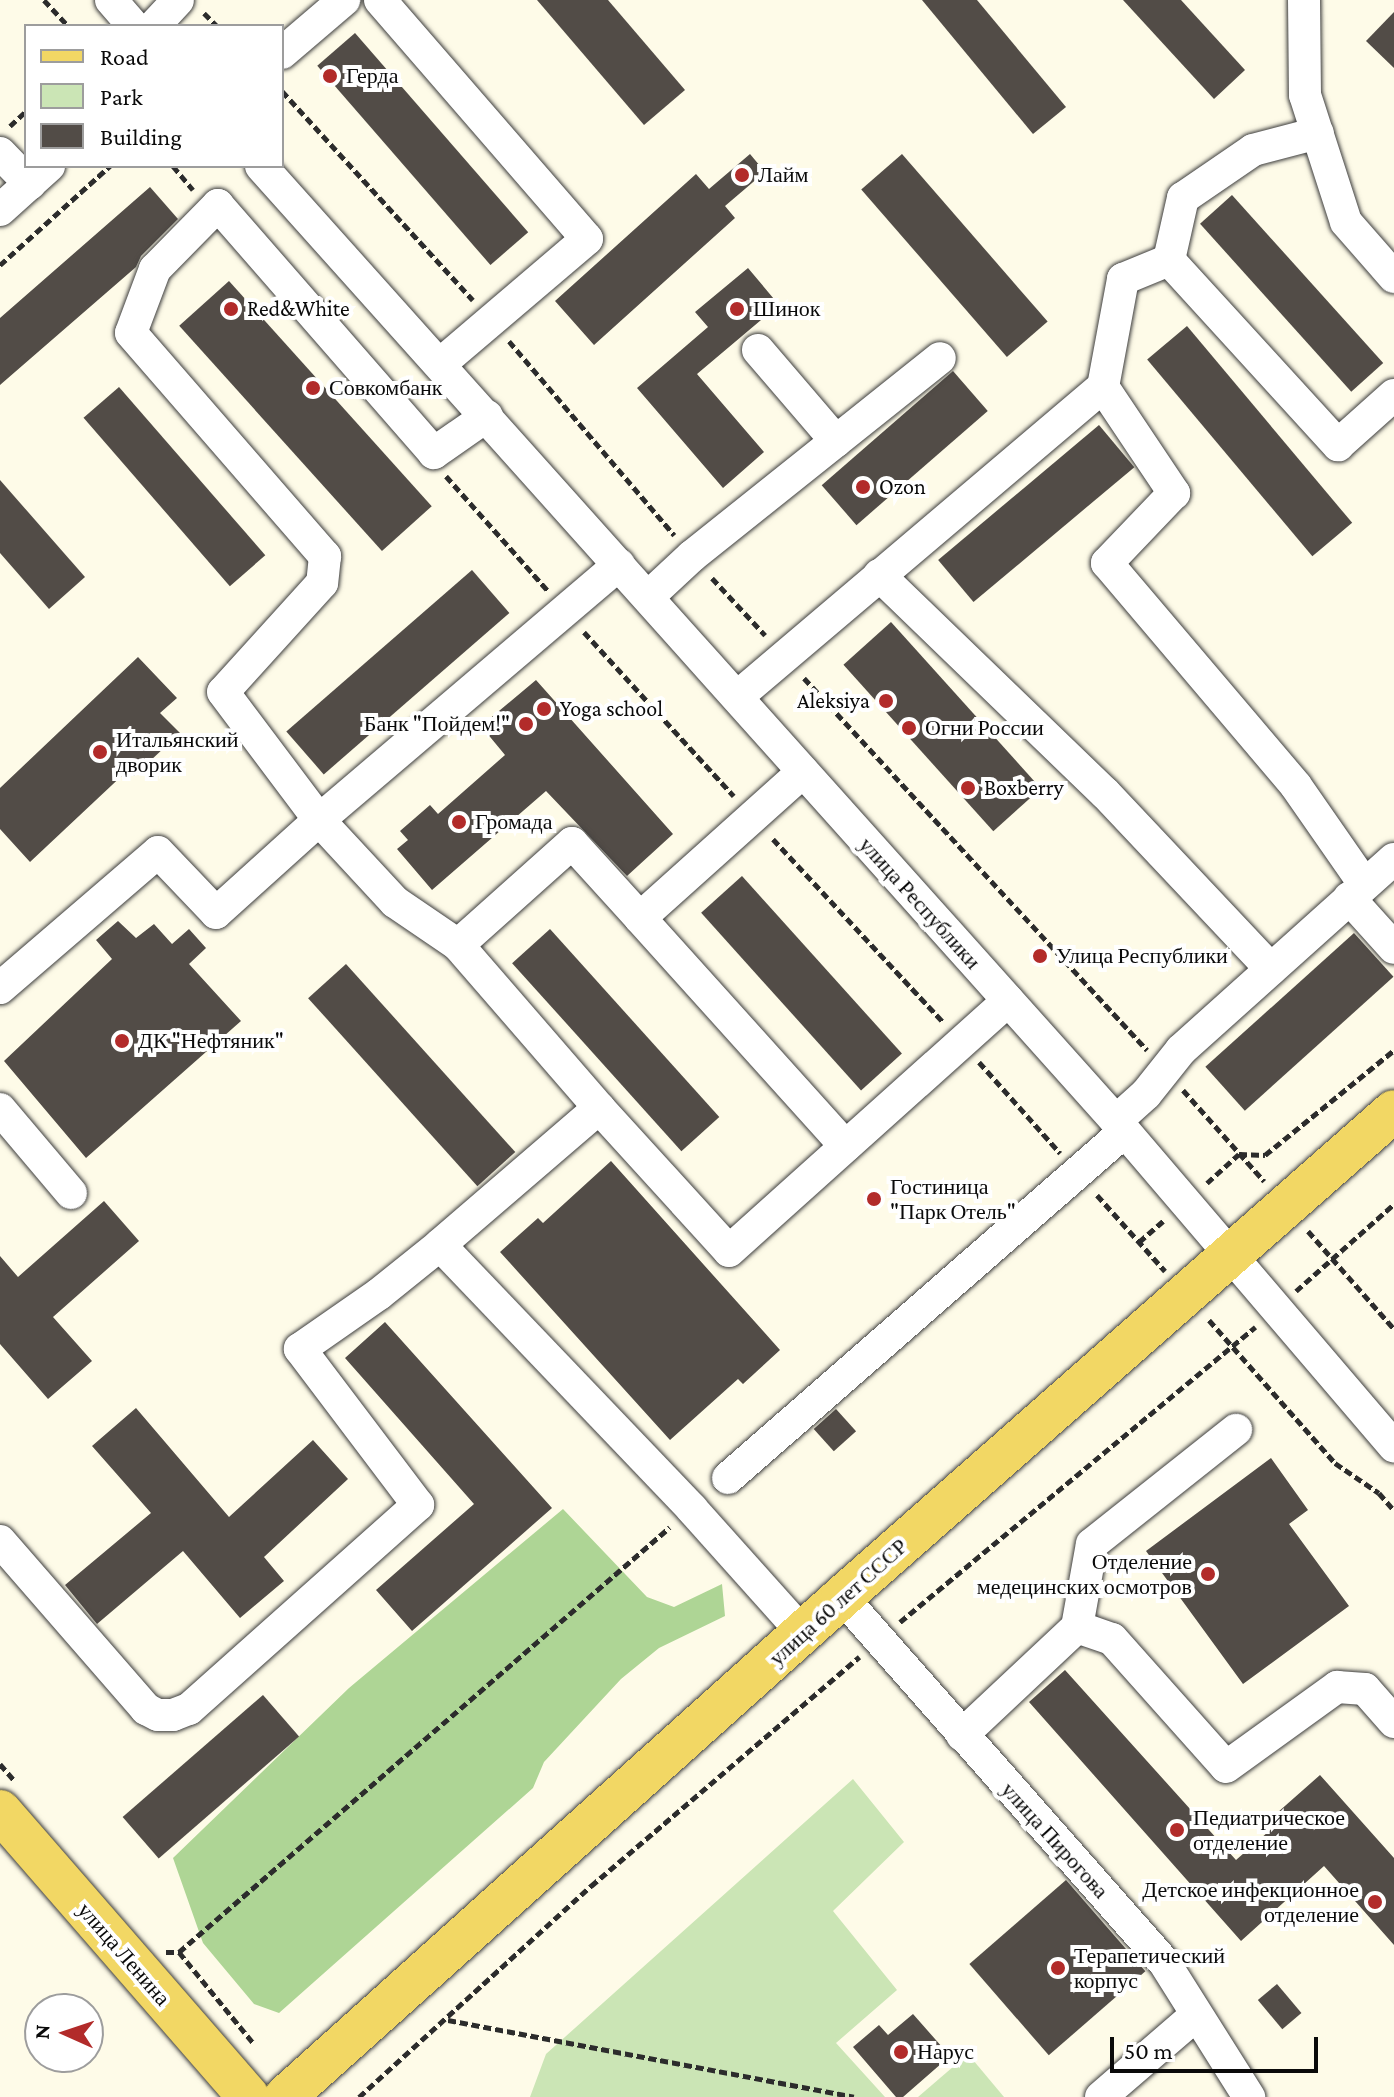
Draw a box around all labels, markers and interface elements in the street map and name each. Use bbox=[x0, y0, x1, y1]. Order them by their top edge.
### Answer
legend bbox=[24, 24, 284, 168]
text: Road bbox=[100, 43, 149, 70]
place label: Герда bbox=[346, 63, 398, 89]
marker: Герда bbox=[321, 67, 339, 85]
text: Park bbox=[100, 83, 143, 110]
text: Building bbox=[100, 123, 182, 150]
place label: Лайм bbox=[758, 162, 808, 188]
marker: Лайм bbox=[733, 166, 751, 184]
place label: Red&White bbox=[247, 296, 350, 322]
place label: Шинок bbox=[753, 296, 820, 322]
marker: Red&White bbox=[222, 300, 240, 318]
marker: Шинок bbox=[728, 300, 746, 318]
place label: Совкомбанк bbox=[329, 375, 443, 401]
marker: Совкомбанк bbox=[304, 379, 322, 397]
place label: Ozon bbox=[879, 474, 926, 500]
marker: Ozon bbox=[854, 478, 872, 496]
place label: Aleksiya bbox=[797, 688, 870, 714]
marker: Aleksiya bbox=[877, 692, 895, 710]
place label: Yoga school bbox=[560, 696, 663, 722]
marker: Yoga school bbox=[535, 700, 553, 718]
place label: Банк "Пойдем!" bbox=[364, 711, 510, 737]
marker: Банк "Пойдем!" bbox=[517, 715, 535, 733]
place label: Огни России bbox=[925, 715, 1044, 741]
marker: Огни России bbox=[900, 719, 918, 737]
place label: Итальянский дворик bbox=[116, 726, 239, 778]
marker: Итальянский дворик bbox=[91, 743, 109, 761]
place label: Boxberry bbox=[984, 775, 1064, 801]
marker: Boxberry bbox=[959, 779, 977, 797]
place label: Громада bbox=[475, 809, 552, 835]
marker: Громада bbox=[450, 813, 468, 831]
street label: улица Республики bbox=[854, 831, 986, 975]
place label: Улица Республики bbox=[1056, 943, 1228, 969]
marker: Улица Республики bbox=[1031, 947, 1049, 965]
place label: ДК "Нефтяник" bbox=[138, 1028, 284, 1054]
marker: ДК "Нефтяник" bbox=[113, 1032, 131, 1050]
place label: Гостиница "Парк Отель" bbox=[890, 1173, 1016, 1224]
marker: Гостиница "Парк Отель" bbox=[865, 1190, 883, 1208]
street label: улица 60 лет СССР bbox=[763, 1533, 913, 1671]
place label: Отделение медецинских осмотров bbox=[977, 1548, 1192, 1600]
marker: Отделение медецинских осмотров bbox=[1199, 1565, 1217, 1583]
street label: улица Пирогова bbox=[996, 1776, 1114, 1904]
place label: Педиатрическое отделение bbox=[1193, 1804, 1345, 1856]
marker: Педиатрическое отделение bbox=[1168, 1821, 1186, 1839]
place label: Детское инфекционное отделение bbox=[1142, 1876, 1359, 1928]
marker: Детское инфекционное отделение bbox=[1366, 1893, 1384, 1911]
street label: улица Ленина bbox=[72, 1897, 176, 2011]
place label: Терапетический корпус bbox=[1074, 1942, 1225, 1994]
marker: Терапетический корпус bbox=[1049, 1959, 1067, 1977]
north arrow bbox=[24, 1993, 104, 2073]
scale bar bbox=[1114, 2021, 1322, 2071]
text: N bbox=[29, 2024, 54, 2040]
text: 50 m bbox=[1124, 2037, 1173, 2064]
place label: Нарус bbox=[917, 2039, 974, 2065]
marker: Нарус bbox=[892, 2043, 910, 2061]

